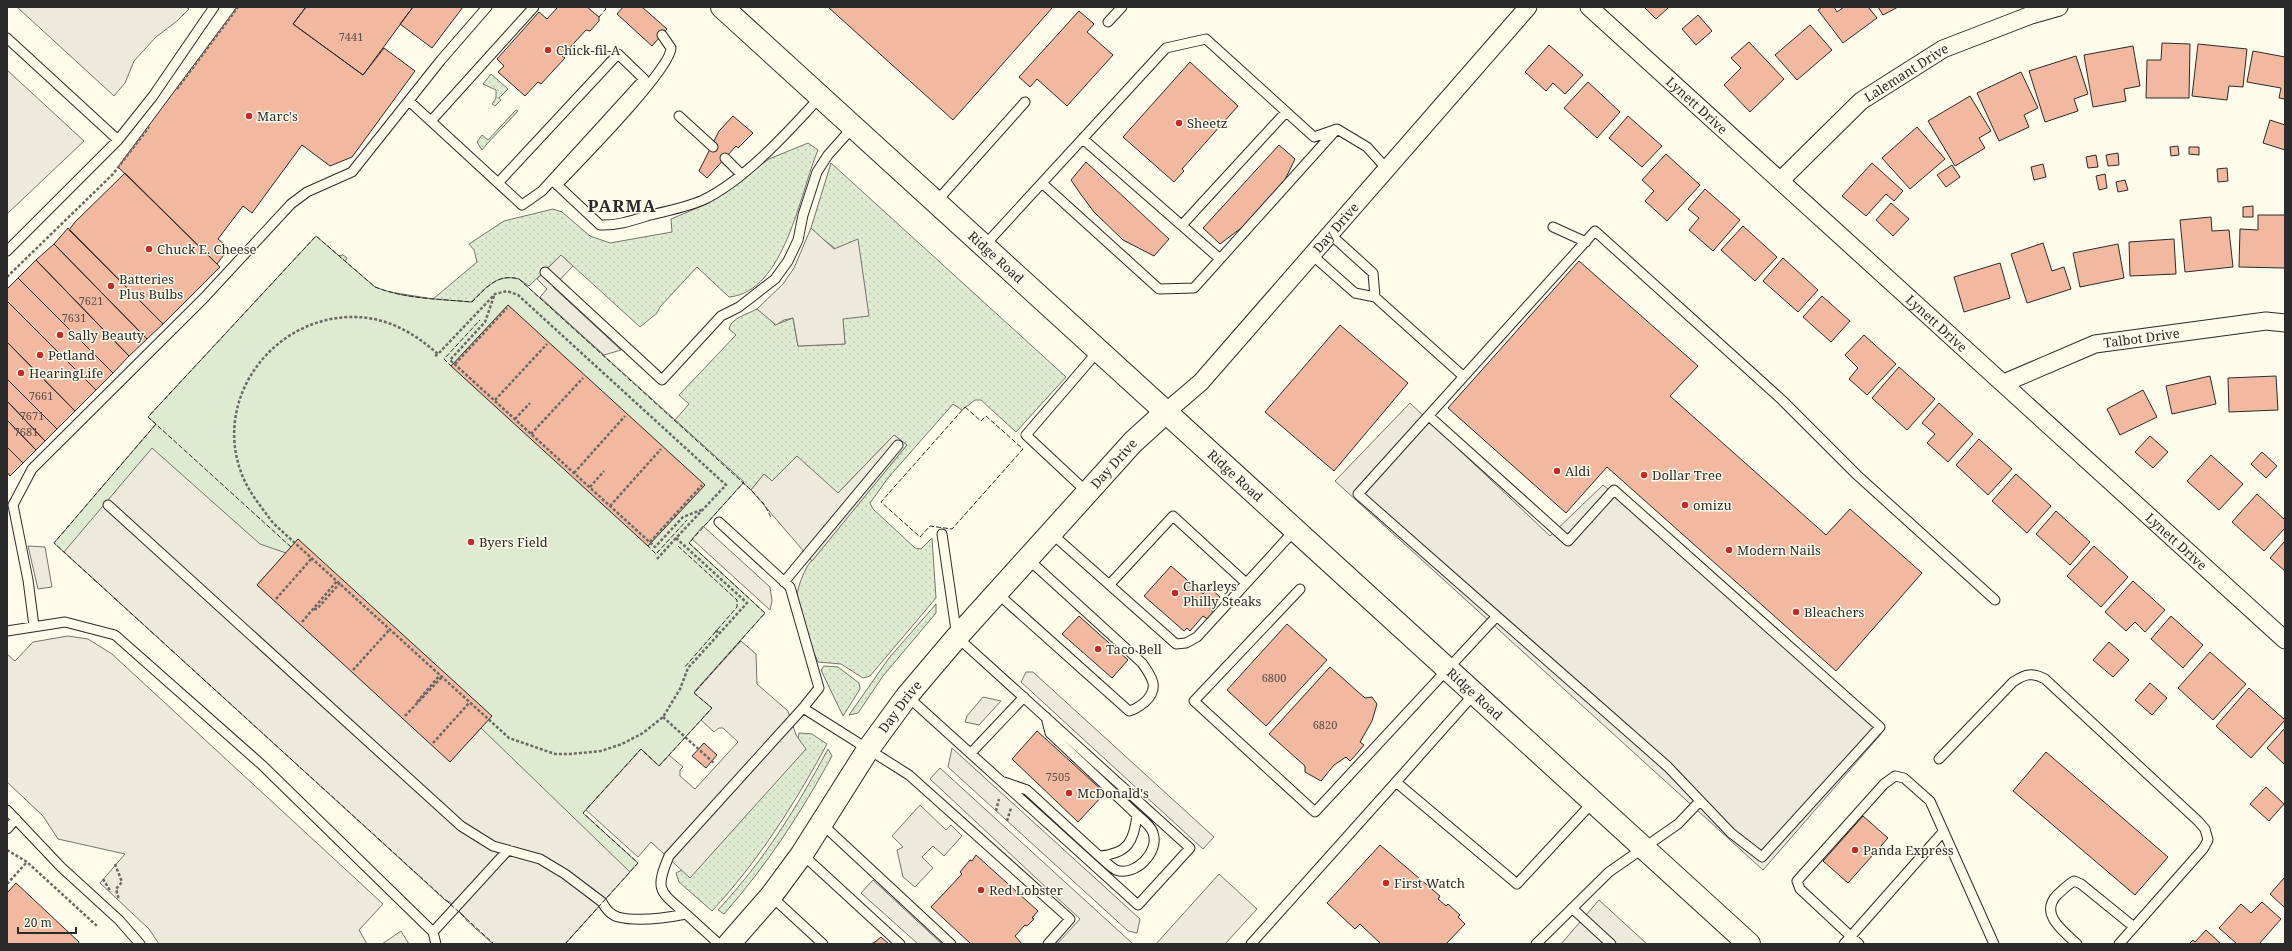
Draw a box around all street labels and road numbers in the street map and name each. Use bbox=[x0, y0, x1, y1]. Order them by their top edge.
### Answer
street label: Lalemant Drive bbox=[1861, 39, 1951, 106]
street label: Lynett Drive bbox=[1662, 73, 1732, 138]
street label: Day Drive bbox=[1309, 198, 1363, 257]
street label: Ridge Road bbox=[964, 227, 1028, 287]
street label: Lynett Drive bbox=[1902, 291, 1971, 356]
street label: Talbot Drive bbox=[2102, 324, 2181, 352]
street label: Day Drive bbox=[1086, 434, 1141, 492]
street label: Ridge Road bbox=[1204, 445, 1267, 505]
street label: Lynett Drive bbox=[2142, 509, 2211, 574]
street label: Ridge Road bbox=[1443, 664, 1506, 724]
street label: Day Drive bbox=[874, 676, 926, 736]

